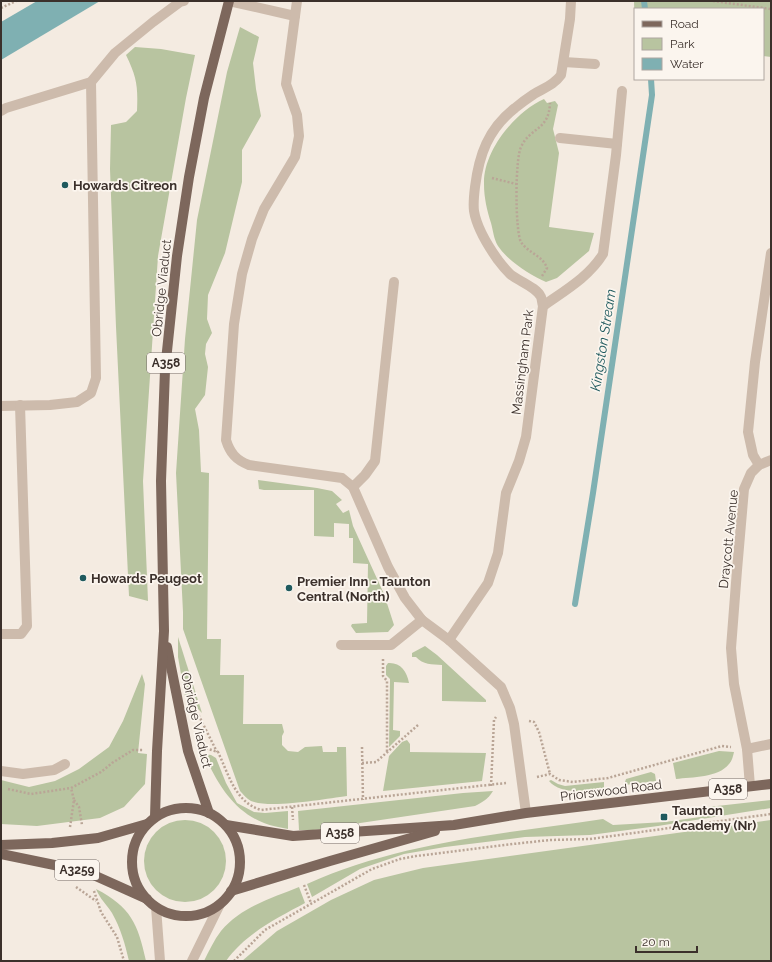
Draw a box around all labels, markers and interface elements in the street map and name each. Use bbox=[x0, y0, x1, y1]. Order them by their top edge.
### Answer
legend bbox=[634, 8, 764, 80]
text: Road bbox=[670, 17, 699, 31]
text: Park bbox=[670, 37, 695, 51]
text: Water bbox=[670, 57, 704, 71]
place label: Howards Citreon bbox=[73, 178, 177, 193]
marker: Howards Citreon bbox=[60, 180, 70, 190]
street label: Obridge Viaduct bbox=[149, 238, 174, 337]
water label: Kingston Stream bbox=[587, 288, 619, 392]
street label: Massingham Park bbox=[509, 308, 536, 416]
road number: A358 bbox=[147, 353, 185, 373]
street label: Draycott Avenue bbox=[716, 488, 741, 589]
place label: Howards Peugeot bbox=[91, 571, 202, 586]
marker: Howards Peugeot bbox=[78, 573, 88, 583]
place label: Premier Inn - Taunton Central (North) bbox=[297, 574, 431, 604]
marker: Premier Inn - Taunton Central (North) bbox=[284, 583, 294, 593]
street label: Obridge Viaduct bbox=[178, 671, 215, 770]
street label: Priorswood Road bbox=[559, 777, 663, 804]
road number: A358 bbox=[709, 779, 747, 799]
place label: Taunton Academy (Nr) bbox=[672, 803, 756, 833]
marker: Taunton Academy (Nr) bbox=[659, 812, 669, 822]
road number: A358 bbox=[321, 823, 359, 843]
road number: A3259 bbox=[55, 860, 99, 880]
scale bar bbox=[636, 928, 697, 954]
text: 20 m bbox=[642, 935, 670, 949]

